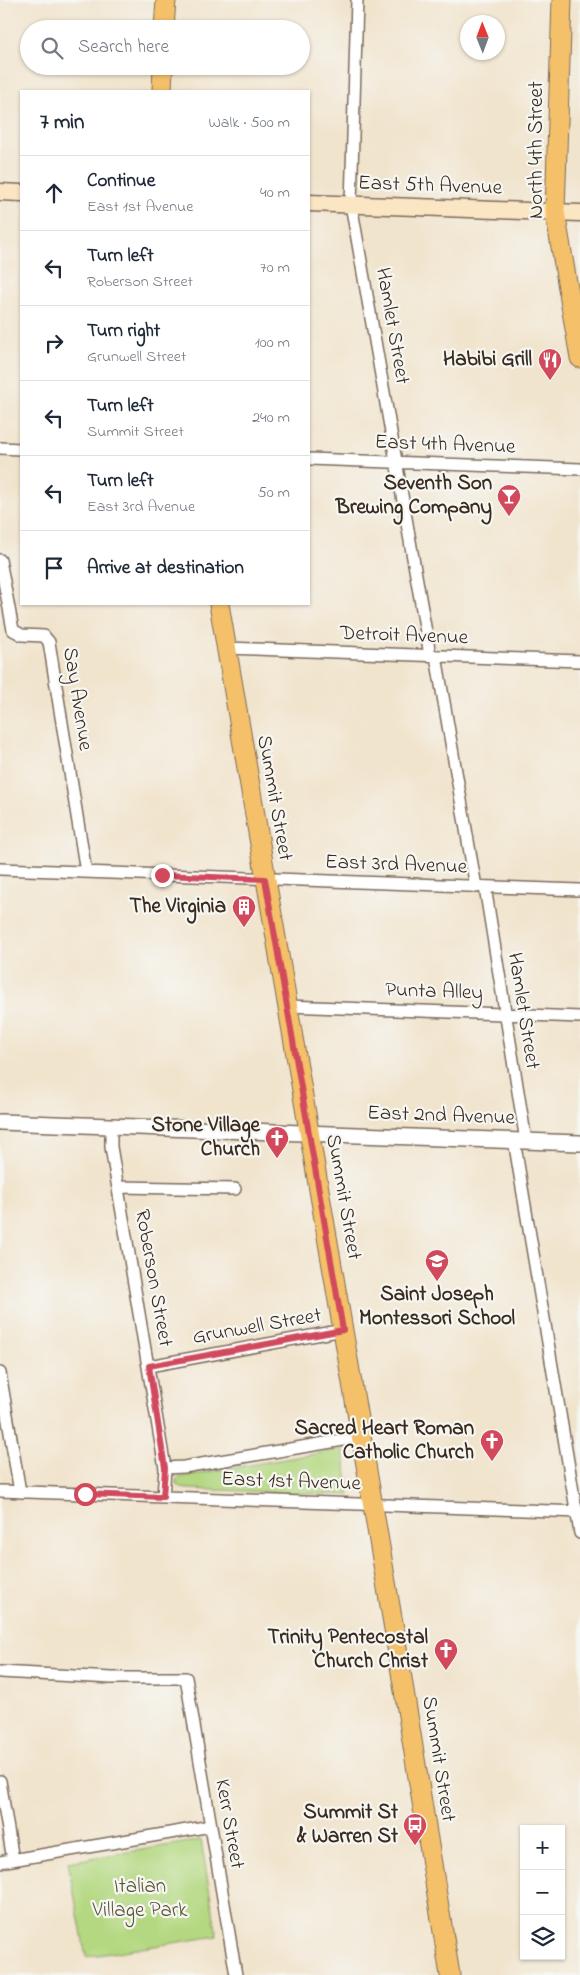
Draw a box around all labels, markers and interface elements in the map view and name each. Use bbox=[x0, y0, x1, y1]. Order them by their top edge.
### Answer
north arrow bbox=[460, 15, 505, 60]
search box bbox=[20, 20, 310, 75]
icon: search bbox=[38, 34, 66, 62]
text: Search here bbox=[78, 34, 169, 61]
street label: North 4th Street bbox=[522, 81, 552, 219]
text: 7 min bbox=[40, 108, 84, 138]
text: Walk · 500 m bbox=[208, 111, 290, 135]
text: Continue bbox=[87, 168, 155, 195]
street label: East 5th Avenue bbox=[357, 168, 503, 204]
icon: ahead bbox=[40, 179, 68, 207]
text: 40 m bbox=[260, 181, 290, 205]
text: East 1st Avenue bbox=[87, 195, 193, 219]
text: Turn left bbox=[87, 243, 154, 270]
icon: left bbox=[40, 254, 68, 282]
text: 70 m bbox=[260, 256, 290, 280]
street label: Hamlet Street bbox=[367, 265, 417, 387]
text: Roberson Street bbox=[87, 270, 193, 294]
text: Turn right bbox=[87, 318, 160, 345]
icon: right bbox=[40, 329, 68, 357]
text: 100 m bbox=[255, 331, 290, 355]
text: Grunwell Street bbox=[87, 345, 186, 369]
place label: Habibi Grill bbox=[443, 345, 532, 375]
restaurant icon: Habibi Grill bbox=[537, 347, 563, 381]
text: Turn left bbox=[87, 393, 154, 420]
icon: left bbox=[40, 404, 68, 432]
text: 240 m bbox=[252, 406, 290, 430]
text: Summit Street bbox=[87, 420, 184, 444]
street label: East 4th Avenue bbox=[374, 428, 516, 462]
text: Turn left bbox=[87, 468, 154, 495]
place label: Seventh Son Brewing Company bbox=[335, 469, 492, 525]
icon: left bbox=[40, 479, 68, 507]
text: 50 m bbox=[258, 481, 290, 505]
bar icon: Seventh Son Brewing Company bbox=[496, 483, 522, 517]
text: East 3rd Avenue bbox=[87, 495, 195, 519]
icon: arrive bbox=[40, 554, 68, 582]
text: Arrive at destination bbox=[87, 555, 244, 582]
street label: Detroit Avenue bbox=[338, 619, 469, 653]
street label: Say Avenue bbox=[52, 645, 100, 754]
street label: Summit Street bbox=[248, 733, 300, 863]
street label: East 3rd Avenue bbox=[324, 848, 468, 882]
route end bbox=[151, 864, 174, 887]
place label: The Virginia bbox=[129, 892, 226, 924]
building icon: The Virginia bbox=[231, 894, 257, 928]
street label: Hamlet Street bbox=[499, 950, 547, 1072]
street label: Punta Alley bbox=[384, 975, 483, 1011]
street label: East 2nd Avenue bbox=[367, 1098, 516, 1134]
place label: Stone Village Church bbox=[152, 1111, 261, 1165]
church icon: Stone Village Church bbox=[264, 1125, 290, 1159]
street label: Summit Street bbox=[317, 1132, 369, 1262]
street label: Roberson Street bbox=[126, 1207, 180, 1349]
school or university icon: Saint Joseph Montessori School bbox=[424, 1248, 450, 1282]
place label: Saint Joseph Montessori School bbox=[359, 1280, 515, 1334]
street label: Grunwell Street bbox=[190, 1301, 324, 1353]
place label: Sacred Heart Roman Catholic Church bbox=[295, 1414, 474, 1468]
church icon: Sacred Heart Roman Catholic Church bbox=[479, 1428, 505, 1462]
street label: East 1st Avenue bbox=[221, 1465, 362, 1499]
route start bbox=[74, 1483, 97, 1506]
place label: Trinity Pentecostal Church Christ bbox=[268, 1623, 429, 1677]
church icon: Trinity Pentecostal Church Christ bbox=[433, 1637, 459, 1671]
street label: Summit Street bbox=[413, 1694, 463, 1824]
street label: Kerr Street bbox=[206, 1777, 252, 1871]
place label: Summit St & Warren St bbox=[296, 1798, 399, 1852]
bus stop icon: Summit St & Warren St bbox=[402, 1812, 428, 1846]
map controls bbox=[520, 1825, 565, 1960]
button: + bbox=[520, 1825, 565, 1870]
button: − bbox=[520, 1870, 565, 1915]
park label: Italian Village Park bbox=[91, 1872, 188, 1928]
button: layers bbox=[520, 1915, 565, 1960]

